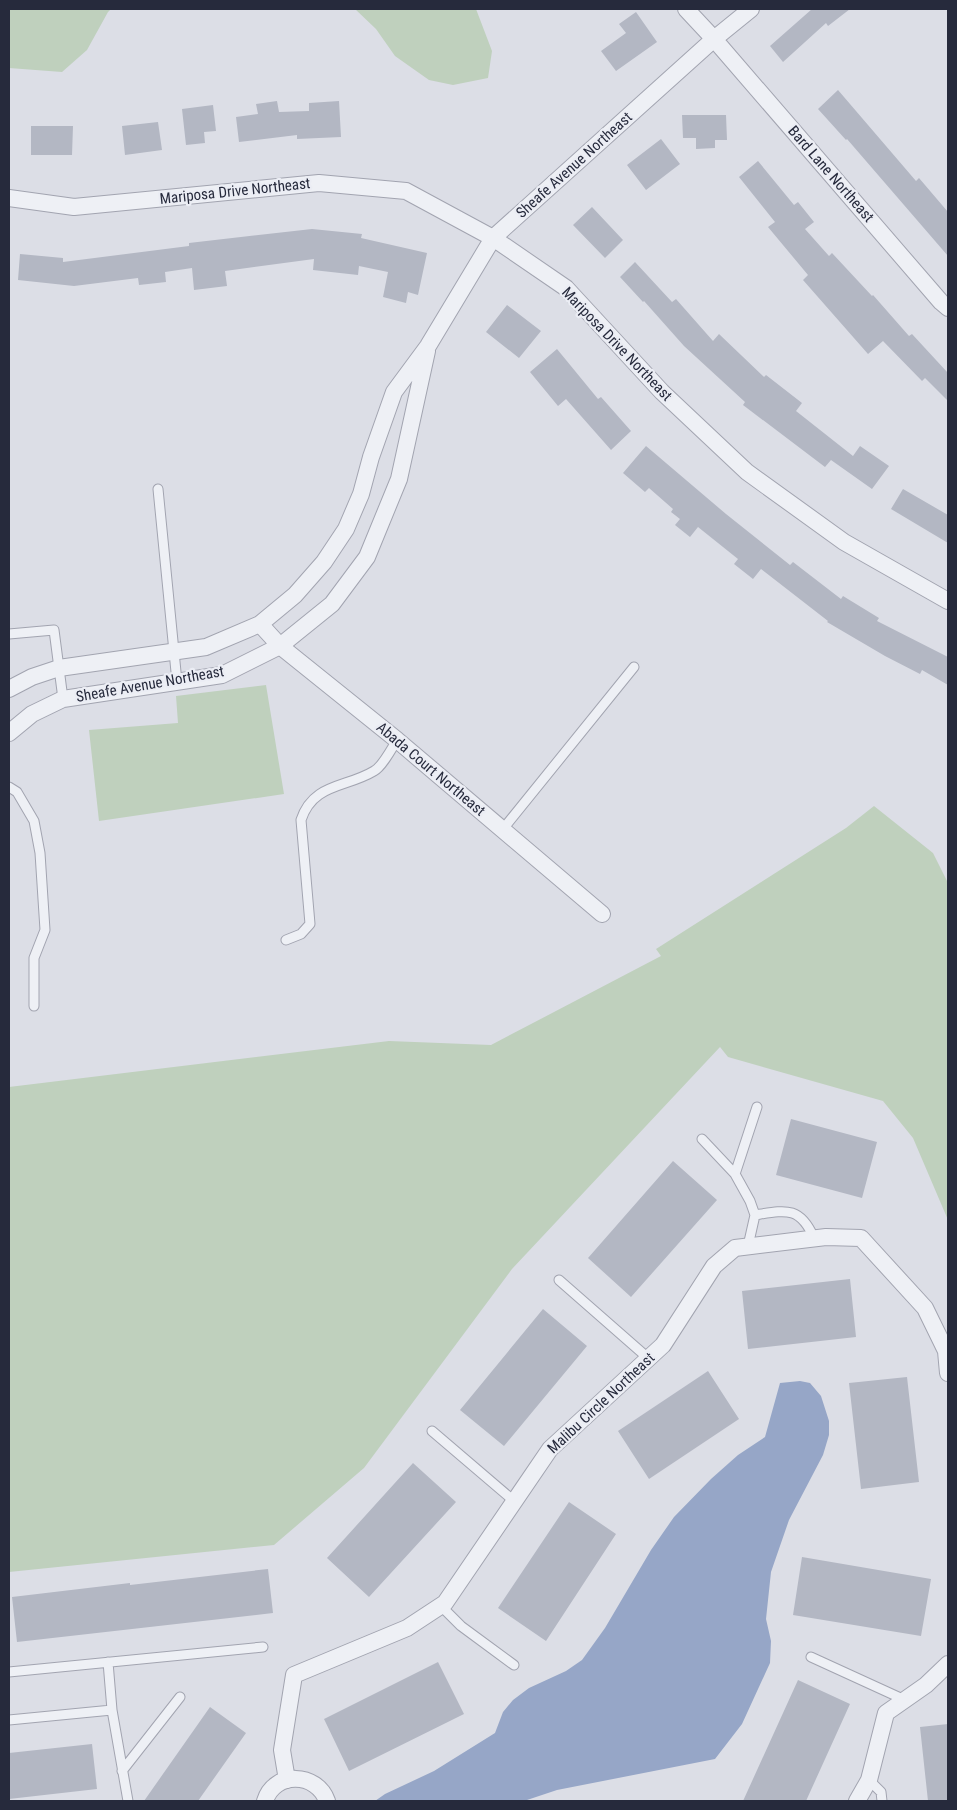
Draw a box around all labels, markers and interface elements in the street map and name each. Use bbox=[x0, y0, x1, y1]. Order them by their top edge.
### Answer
street label: Sheafe Avenue Northeast bbox=[512, 108, 636, 222]
street label: Bard Lane Northeast bbox=[784, 122, 878, 226]
street label: Mariposa Drive Northeast bbox=[159, 174, 311, 208]
street label: Mariposa Drive Northeast bbox=[558, 283, 676, 405]
street label: Sheafe Avenue Northeast bbox=[75, 662, 225, 706]
street label: Abada Court Northeast bbox=[373, 718, 489, 820]
street label: Malibu Circle Northeast bbox=[544, 1349, 658, 1457]

